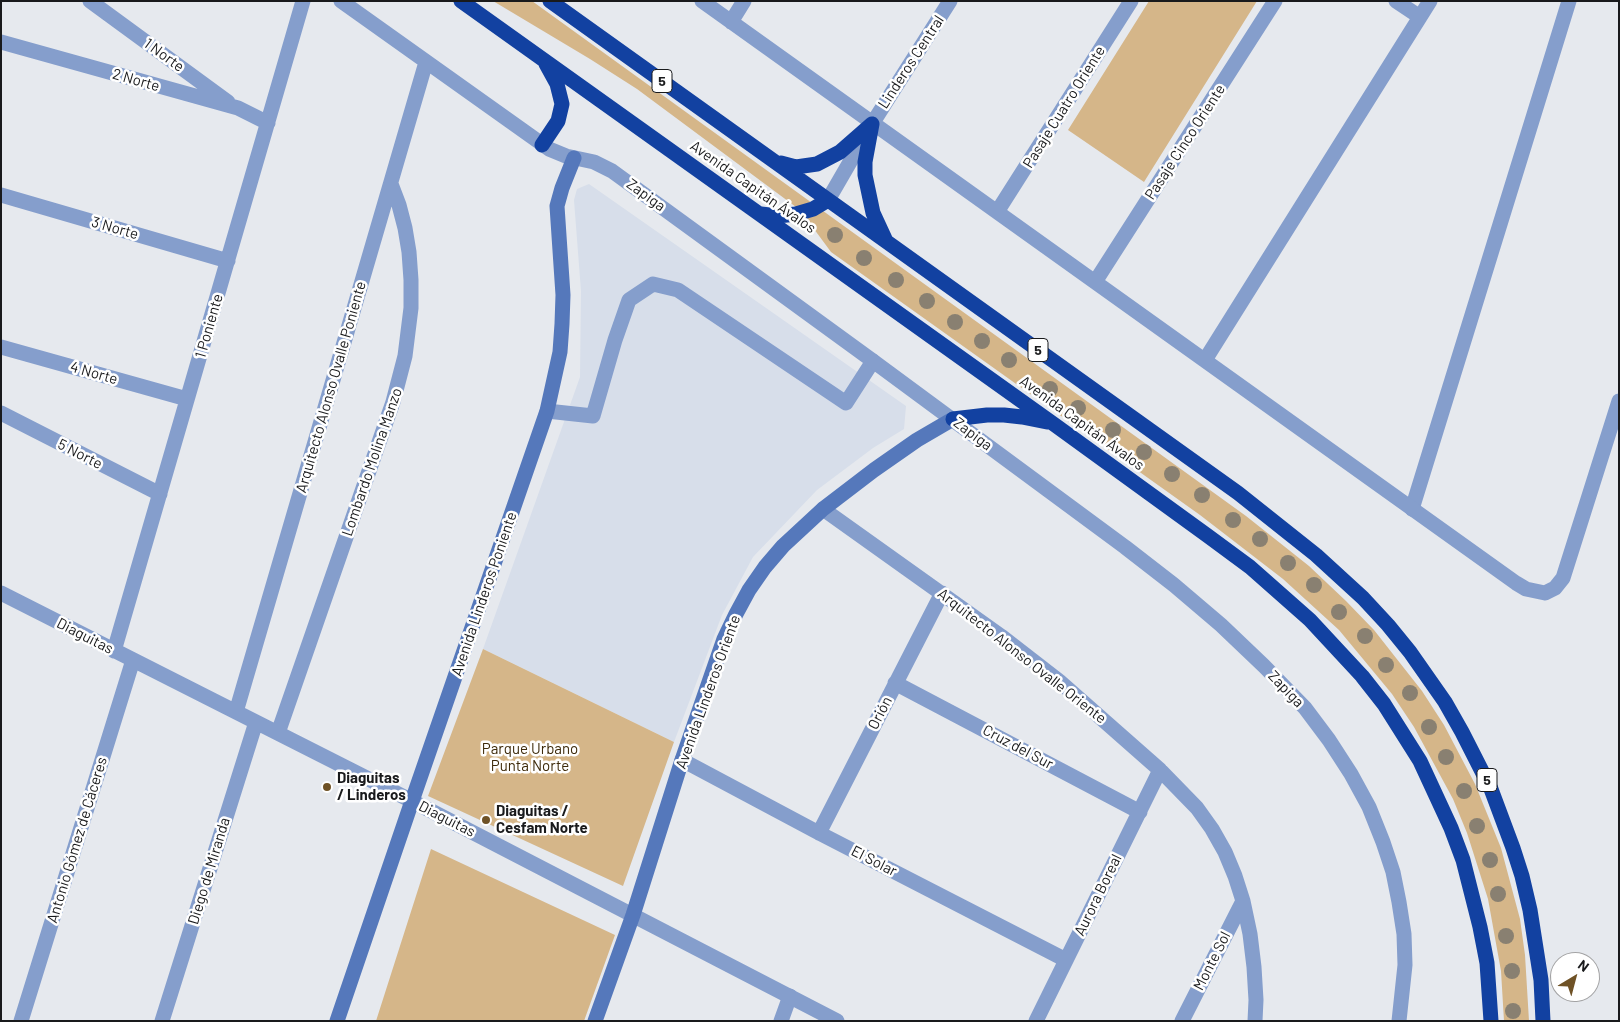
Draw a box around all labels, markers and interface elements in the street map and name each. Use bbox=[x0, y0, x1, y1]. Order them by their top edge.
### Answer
street label: Linderos Central bbox=[874, 12, 948, 112]
street label: 1 Norte bbox=[140, 34, 188, 76]
street label: Pasaje Cuatro Oriente bbox=[1019, 43, 1109, 171]
street label: 2 Norte bbox=[110, 65, 162, 95]
road number: 5 bbox=[652, 70, 672, 92]
street label: Pasaje Cinco Oriente bbox=[1141, 81, 1229, 203]
street label: Avenida Capitán Ávalos bbox=[687, 137, 819, 237]
street label: Zapiga bbox=[623, 175, 669, 215]
street label: 3 Norte bbox=[89, 213, 141, 243]
street label: Arquitecto Alonso Ovalle Poniente bbox=[292, 279, 370, 495]
street label: 1 Poniente bbox=[191, 292, 227, 360]
road number: 5 bbox=[1028, 338, 1048, 362]
street label: 4 Norte bbox=[68, 358, 120, 388]
street label: Avenida Capitán Ávalos bbox=[1016, 372, 1148, 474]
street label: Lombardo Molina Manzo bbox=[338, 385, 406, 539]
street label: Zapiga bbox=[950, 414, 996, 454]
street label: 5 Norte bbox=[55, 435, 105, 473]
street label: Avenida Linderos Poniente bbox=[447, 509, 521, 679]
street label: Arquitecto Alonso Ovalle Oriente bbox=[934, 585, 1110, 727]
street label: Avenida Linderos Oriente bbox=[672, 613, 744, 771]
street label: Diaguitas bbox=[54, 614, 116, 658]
street label: Zapiga bbox=[1264, 667, 1308, 711]
street label: Orión bbox=[864, 693, 896, 733]
street label: Cruz del Sur bbox=[980, 721, 1056, 773]
park label: Parque Urbano Punta Norte bbox=[482, 740, 578, 775]
street label: Antonio Gómez de Cáceres bbox=[43, 755, 111, 925]
road number: 5 bbox=[1477, 768, 1497, 792]
place label: Diaguitas / Linderos bbox=[337, 769, 406, 804]
marker: Diaguitas / Linderos bbox=[321, 781, 333, 793]
street label: Diaguitas bbox=[416, 797, 478, 841]
place label: Diaguitas / Cesfam Norte bbox=[496, 802, 588, 837]
marker: Diaguitas / Cesfam Norte bbox=[480, 814, 492, 826]
street label: Diego de Miranda bbox=[184, 815, 234, 927]
street label: El Solar bbox=[848, 842, 900, 880]
street label: Aurora Boreal bbox=[1070, 851, 1126, 939]
street label: Monte Sol bbox=[1190, 929, 1234, 993]
north arrow bbox=[1550, 952, 1600, 1002]
text: N bbox=[1575, 956, 1593, 975]

